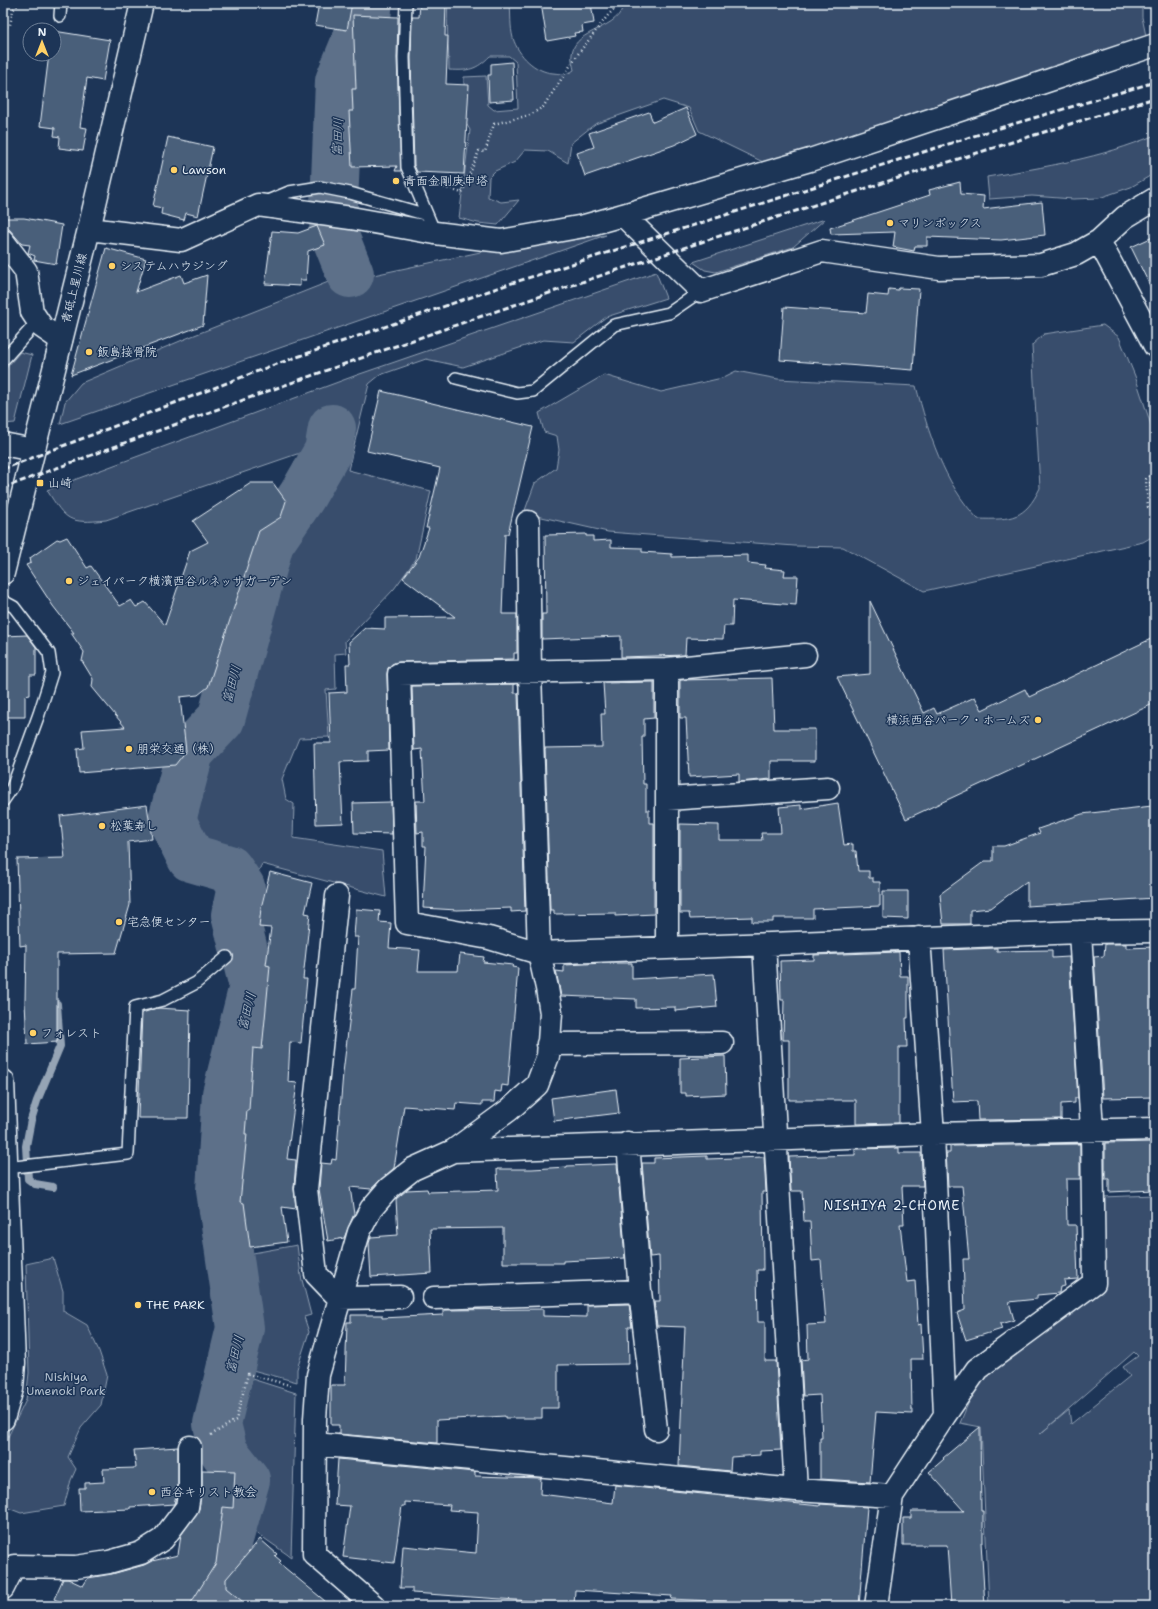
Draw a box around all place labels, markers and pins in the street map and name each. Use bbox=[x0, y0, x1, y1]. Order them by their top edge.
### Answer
place label: Lawson bbox=[182, 162, 226, 178]
marker: Lawson bbox=[169, 165, 179, 175]
place label: 青面金剛庚申塔 bbox=[404, 173, 488, 189]
marker: 青面金剛庚申塔 bbox=[391, 176, 401, 186]
place label: マリンボックス bbox=[898, 215, 982, 231]
marker: マリンボックス bbox=[885, 218, 895, 228]
place label: システムハウジング bbox=[120, 258, 228, 274]
marker: システムハウジング bbox=[107, 261, 117, 271]
place label: 飯島接骨院 bbox=[97, 344, 157, 360]
marker: 飯島接骨院 bbox=[84, 347, 94, 357]
place label: 山崎 bbox=[48, 475, 72, 491]
marker: 山崎 bbox=[35, 478, 45, 488]
place label: ジェイパーク横濱西谷ルネッサガーデン bbox=[77, 573, 292, 589]
marker: ジェイパーク横濱西谷ルネッサガーデン bbox=[64, 576, 74, 586]
place label: 横浜西谷パーク・ホームズ bbox=[886, 712, 1030, 728]
marker: 横浜西谷パーク・ホームズ bbox=[1033, 715, 1043, 725]
place label: 朋栄交通（株） bbox=[137, 741, 221, 757]
marker: 朋栄交通（株） bbox=[124, 744, 134, 754]
place label: 松葉寿し bbox=[110, 818, 158, 834]
marker: 松葉寿し bbox=[97, 821, 107, 831]
place label: 宅急便センター bbox=[127, 914, 211, 930]
marker: 宅急便センター bbox=[114, 917, 124, 927]
place label: フォレスト bbox=[41, 1025, 102, 1041]
marker: フォレスト bbox=[28, 1028, 38, 1038]
place label: THE PARK bbox=[146, 1297, 205, 1313]
marker: THE PARK bbox=[133, 1300, 143, 1310]
place label: 西谷キリスト教会 bbox=[160, 1484, 257, 1500]
marker: 西谷キリスト教会 bbox=[147, 1487, 157, 1497]

